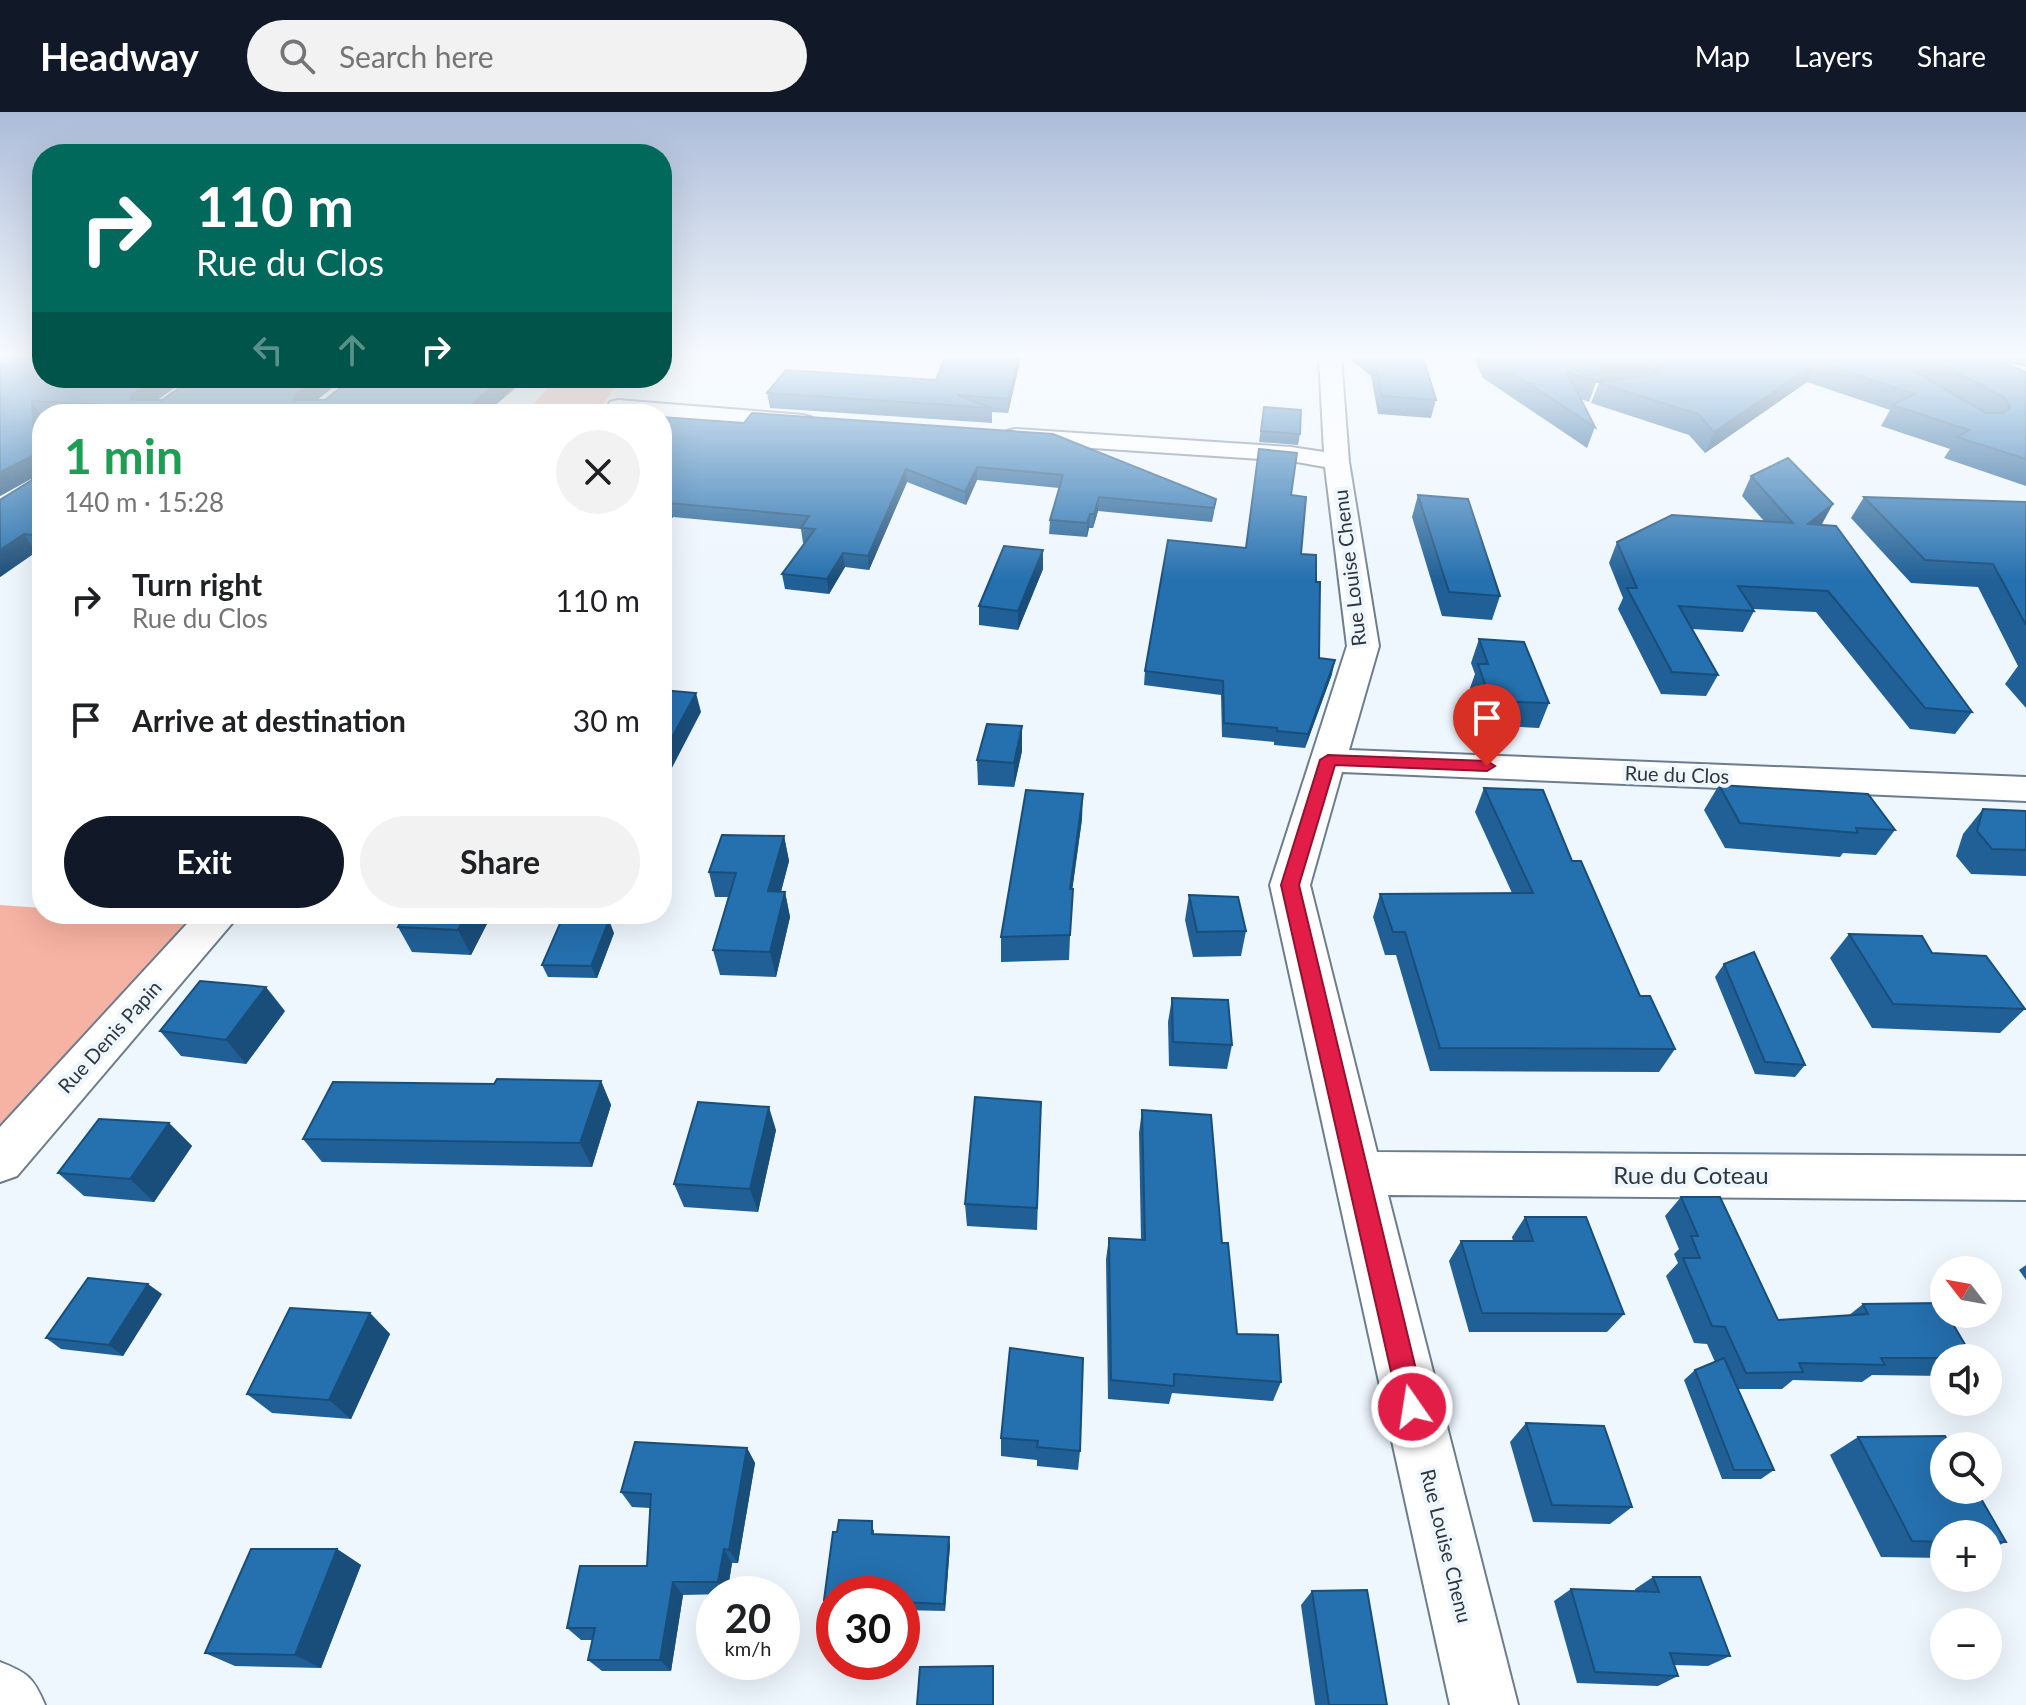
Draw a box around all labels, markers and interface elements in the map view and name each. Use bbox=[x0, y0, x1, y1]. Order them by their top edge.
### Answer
search box bbox=[247, 20, 807, 92]
text: Headway bbox=[40, 33, 199, 79]
icon: search bbox=[275, 34, 319, 78]
text: Search here bbox=[339, 38, 494, 74]
text: Map bbox=[1695, 39, 1750, 73]
text: Layers bbox=[1794, 39, 1873, 73]
text: Share bbox=[1917, 39, 1986, 73]
text: 110 m bbox=[196, 172, 354, 239]
icon: right bbox=[64, 176, 168, 280]
text: Rue du Clos bbox=[196, 240, 384, 284]
icon: left bbox=[246, 328, 290, 372]
icon: ahead bbox=[330, 328, 374, 372]
icon: right bbox=[414, 328, 458, 372]
text: 1 min bbox=[64, 427, 183, 484]
button: close bbox=[556, 430, 640, 514]
text: 140 m · 15:28 bbox=[64, 486, 224, 518]
street label: Rue Louise Chenu bbox=[1327, 488, 1371, 648]
text: Turn right bbox=[132, 566, 262, 602]
icon: right bbox=[64, 578, 108, 622]
text: 110 m bbox=[555, 582, 640, 618]
text: Rue du Clos bbox=[132, 602, 268, 634]
pin bbox=[1453, 684, 1521, 766]
icon: arrive bbox=[1465, 696, 1509, 740]
icon: arrive bbox=[64, 698, 108, 742]
text: Arrive at destination bbox=[132, 702, 406, 738]
text: 30 m bbox=[573, 702, 640, 738]
street label: Rue du Clos bbox=[1624, 760, 1730, 788]
button: Exit bbox=[64, 816, 344, 908]
button: Share bbox=[360, 816, 640, 908]
street label: Rue Denis Papin bbox=[52, 975, 166, 1098]
street label: Rue du Coteau bbox=[1613, 1160, 1769, 1189]
north arrow bbox=[1930, 1256, 2002, 1328]
map controls bbox=[1930, 1256, 2002, 1680]
button: sound bbox=[1930, 1344, 2002, 1416]
position arrow bbox=[1370, 1365, 1454, 1449]
button: search bbox=[1930, 1432, 2002, 1504]
street label: Rue Louise Chenu bbox=[1416, 1466, 1478, 1625]
button: + bbox=[1930, 1520, 2002, 1592]
speed limit sign: 30 bbox=[816, 1576, 920, 1680]
text: 20 bbox=[725, 1594, 771, 1642]
button: − bbox=[1930, 1608, 2002, 1680]
text: km/h bbox=[725, 1636, 771, 1660]

